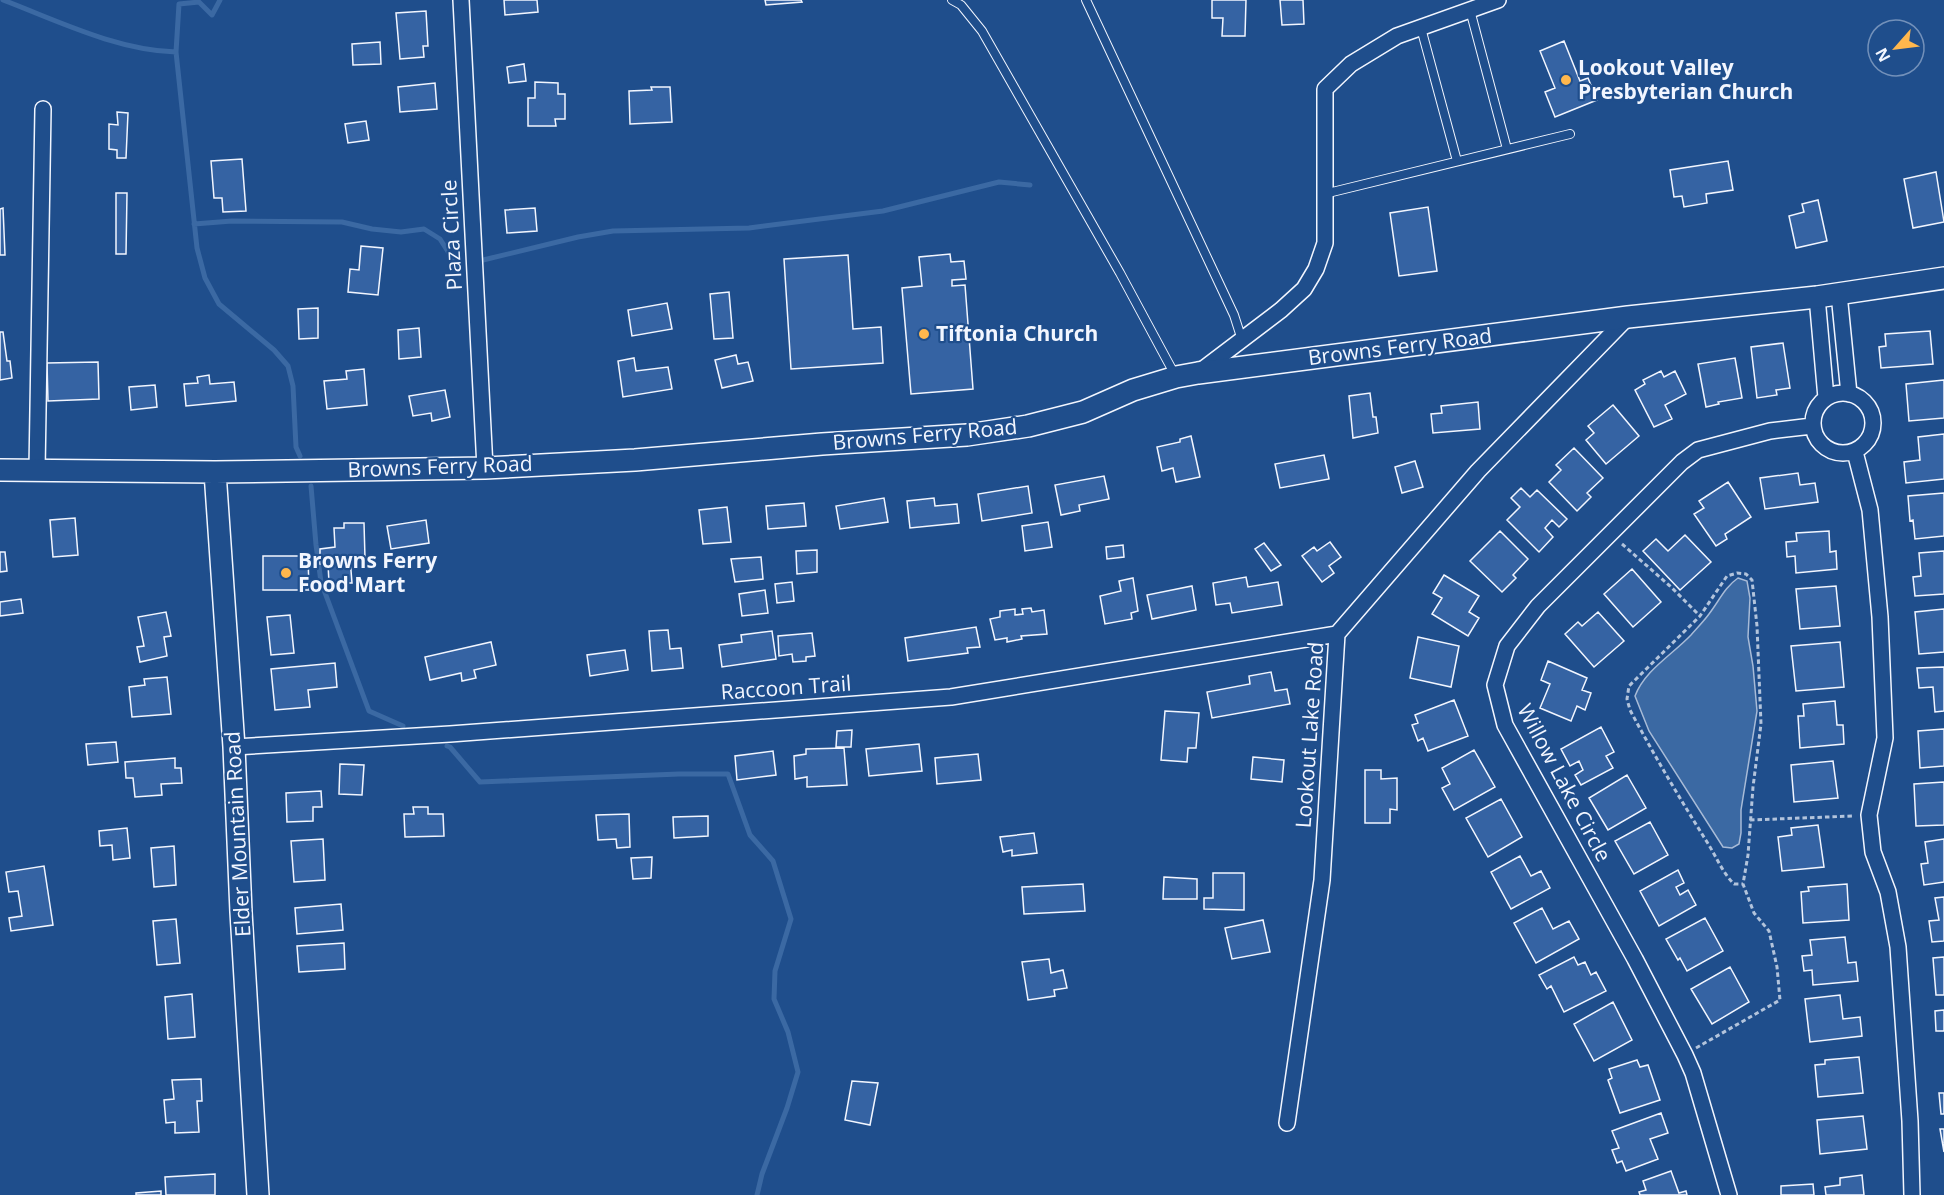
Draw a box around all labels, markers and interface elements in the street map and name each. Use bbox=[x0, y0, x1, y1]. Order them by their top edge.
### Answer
north arrow bbox=[1866, 18, 1926, 78]
text: N bbox=[1870, 44, 1896, 66]
place label: Lookout Valley Presbyterian Church bbox=[1578, 53, 1793, 105]
marker: Lookout Valley Presbyterian Church bbox=[1559, 73, 1573, 87]
street label: Plaza Circle bbox=[434, 179, 468, 291]
place label: Tiftonia Church bbox=[936, 319, 1098, 347]
street label: Browns Ferry Road bbox=[1306, 321, 1494, 371]
marker: Tiftonia Church bbox=[917, 327, 931, 341]
street label: Browns Ferry Road bbox=[831, 412, 1018, 456]
street label: Browns Ferry Road bbox=[347, 449, 533, 483]
place label: Browns Ferry Food Mart bbox=[298, 546, 437, 598]
marker: Browns Ferry Food Mart bbox=[279, 566, 293, 580]
street label: Lookout Lake Road bbox=[1289, 641, 1329, 829]
street label: Raccoon Trail bbox=[720, 668, 852, 706]
street label: Willow Lake Circle bbox=[1511, 699, 1618, 866]
street label: Elder Mountain Road bbox=[218, 731, 256, 938]

